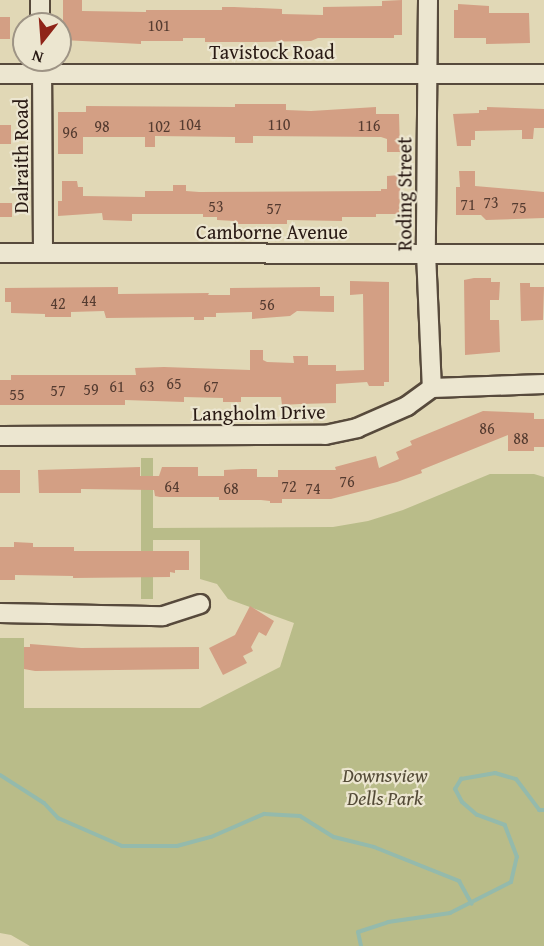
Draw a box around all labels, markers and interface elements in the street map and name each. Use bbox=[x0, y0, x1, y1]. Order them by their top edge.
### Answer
north arrow bbox=[12, 12, 72, 72]
house number: 101 bbox=[147, 15, 171, 35]
street label: Tavistock Road bbox=[209, 39, 335, 63]
text: N bbox=[29, 44, 46, 70]
street label: Dalraith Road bbox=[8, 99, 32, 213]
house number: 104 bbox=[178, 114, 202, 134]
house number: 110 bbox=[267, 114, 291, 134]
house number: 116 bbox=[357, 115, 381, 135]
house number: 98 bbox=[94, 116, 110, 136]
house number: 102 bbox=[147, 116, 171, 136]
house number: 96 bbox=[62, 122, 78, 142]
street label: Roding Street bbox=[392, 137, 416, 251]
house number: 73 bbox=[483, 192, 499, 212]
house number: 71 bbox=[460, 194, 476, 214]
house number: 53 bbox=[208, 196, 224, 216]
house number: 75 bbox=[511, 197, 527, 217]
house number: 57 bbox=[266, 198, 282, 218]
street label: Camborne Avenue bbox=[196, 219, 348, 243]
house number: 44 bbox=[81, 290, 97, 310]
house number: 42 bbox=[50, 293, 66, 313]
house number: 56 bbox=[259, 294, 275, 314]
house number: 65 bbox=[166, 373, 182, 393]
house number: 61 bbox=[109, 376, 125, 396]
house number: 63 bbox=[139, 376, 155, 396]
house number: 67 bbox=[203, 376, 219, 396]
house number: 59 bbox=[83, 379, 99, 399]
house number: 57 bbox=[50, 380, 66, 400]
house number: 55 bbox=[9, 384, 25, 404]
street label: Langholm Drive bbox=[192, 399, 326, 425]
house number: 86 bbox=[479, 418, 495, 438]
house number: 88 bbox=[513, 428, 529, 448]
house number: 76 bbox=[339, 471, 355, 491]
house number: 64 bbox=[164, 476, 180, 496]
house number: 72 bbox=[281, 476, 297, 496]
house number: 68 bbox=[223, 478, 239, 498]
house number: 74 bbox=[305, 478, 321, 498]
park label: Downsview Dells Park bbox=[343, 763, 427, 810]

